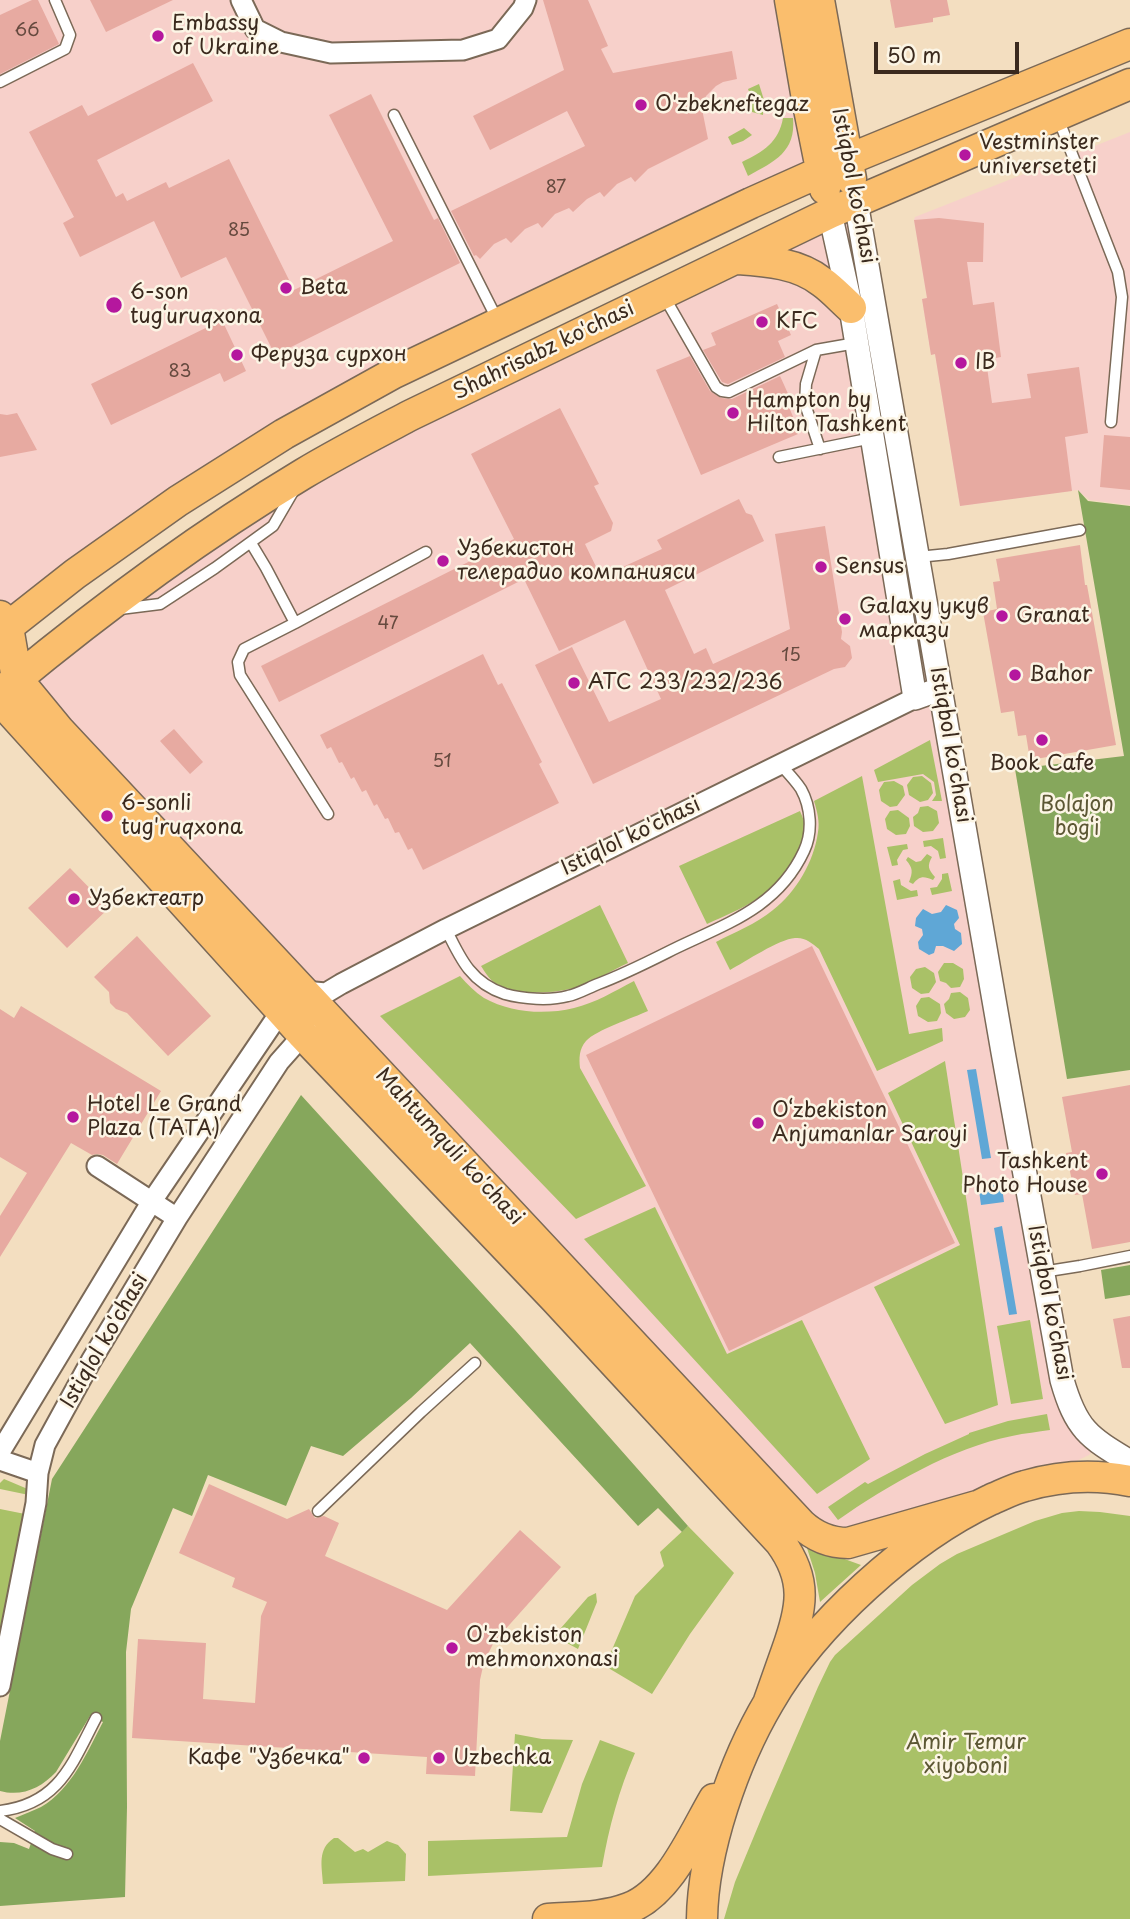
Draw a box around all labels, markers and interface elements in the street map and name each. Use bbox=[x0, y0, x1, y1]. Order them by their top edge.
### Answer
place label: Embassy of Ukraine bbox=[172, 11, 279, 61]
house number: 66 bbox=[15, 20, 39, 42]
marker: Embassy of Ukraine bbox=[150, 28, 166, 44]
scale bar bbox=[878, 28, 1023, 72]
text: 50 m bbox=[887, 38, 941, 70]
place label: O'zbekneftegaz bbox=[655, 92, 809, 118]
marker: O'zbekneftegaz bbox=[633, 97, 649, 113]
street label: Istiqbol ko'chasi bbox=[826, 106, 880, 266]
place label: Vestminster universeteti bbox=[979, 130, 1099, 180]
marker: Vestminster universeteti bbox=[957, 147, 973, 163]
house number: 87 bbox=[546, 177, 566, 199]
house number: 85 bbox=[228, 220, 250, 242]
place label: Beta bbox=[300, 275, 348, 301]
place label: 6-son tug‘uruqxona bbox=[130, 280, 262, 330]
marker: Beta bbox=[278, 280, 294, 296]
marker: 6-son tug‘uruqxona bbox=[104, 295, 124, 315]
street label: Shahrisabz ko'chasi bbox=[449, 296, 639, 406]
place label: KFC bbox=[776, 309, 818, 335]
marker: KFC bbox=[754, 314, 770, 330]
place label: Феруза сурхон bbox=[251, 342, 407, 368]
marker: Феруза сурхон bbox=[229, 347, 245, 363]
place label: IB bbox=[975, 350, 995, 376]
marker: IB bbox=[953, 355, 969, 371]
house number: 83 bbox=[169, 361, 191, 383]
place label: Hampton by Hilton Tashkent bbox=[747, 388, 906, 438]
marker: Hampton by Hilton Tashkent bbox=[725, 405, 741, 421]
place label: Узбекистон телерадио компанияси bbox=[457, 536, 696, 586]
marker: Узбекистон телерадио компанияси bbox=[435, 553, 451, 569]
place label: Sensus bbox=[835, 554, 904, 580]
marker: Sensus bbox=[813, 559, 829, 575]
place label: Galaxy укув маркази bbox=[859, 594, 989, 644]
place label: Granat bbox=[1016, 603, 1090, 629]
marker: Granat bbox=[994, 608, 1010, 624]
marker: Galaxy укув маркази bbox=[837, 611, 853, 627]
house number: 47 bbox=[377, 613, 399, 635]
house number: 15 bbox=[781, 645, 801, 667]
place label: Bahor bbox=[1029, 662, 1092, 688]
street label: Istiqbol ko'chasi bbox=[924, 665, 976, 825]
marker: Bahor bbox=[1007, 667, 1023, 683]
place label: АТС 233/232/236 bbox=[588, 670, 783, 696]
marker: АТС 233/232/236 bbox=[566, 675, 582, 691]
marker: Book Cafe bbox=[1034, 732, 1050, 748]
house number: 51 bbox=[432, 751, 452, 773]
place label: Book Cafe bbox=[990, 751, 1094, 777]
place label: 6-sonli tug'ruqxona bbox=[121, 791, 243, 841]
street label: Istiqlol ko'chasi bbox=[557, 792, 705, 882]
park label: Bolajon bog‘i bbox=[1040, 792, 1114, 842]
marker: 6-sonli tug'ruqxona bbox=[99, 808, 115, 824]
place label: Узбектеатр bbox=[88, 886, 204, 912]
marker: Узбектеатр bbox=[66, 891, 82, 907]
street label: Mahtumquli ko'chasi bbox=[370, 1063, 528, 1231]
place label: Hotel Le Grand Plaza (TATA) bbox=[87, 1092, 242, 1142]
place label: O‘zbekiston Anjumanlar Saroyi bbox=[772, 1098, 968, 1148]
marker: Hotel Le Grand Plaza (TATA) bbox=[65, 1109, 81, 1125]
marker: O‘zbekiston Anjumanlar Saroyi bbox=[750, 1115, 766, 1131]
place label: Tashkent Photo House bbox=[962, 1149, 1088, 1199]
marker: Tashkent Photo House bbox=[1094, 1166, 1110, 1182]
street label: Istiqbol ko'chasi bbox=[1022, 1223, 1076, 1383]
street label: Istiqlol ko'chasi bbox=[56, 1269, 154, 1413]
place label: O'zbekiston mehmonxonasi bbox=[466, 1623, 619, 1673]
marker: O'zbekiston mehmonxonasi bbox=[444, 1640, 460, 1656]
park label: Amir Temur xiyoboni bbox=[906, 1730, 1026, 1780]
place label: Кафе "Узбечка" bbox=[188, 1745, 350, 1771]
place label: Uzbechka bbox=[453, 1745, 551, 1771]
marker: Кафе "Узбечка" bbox=[356, 1750, 372, 1766]
marker: Uzbechka bbox=[431, 1750, 447, 1766]

